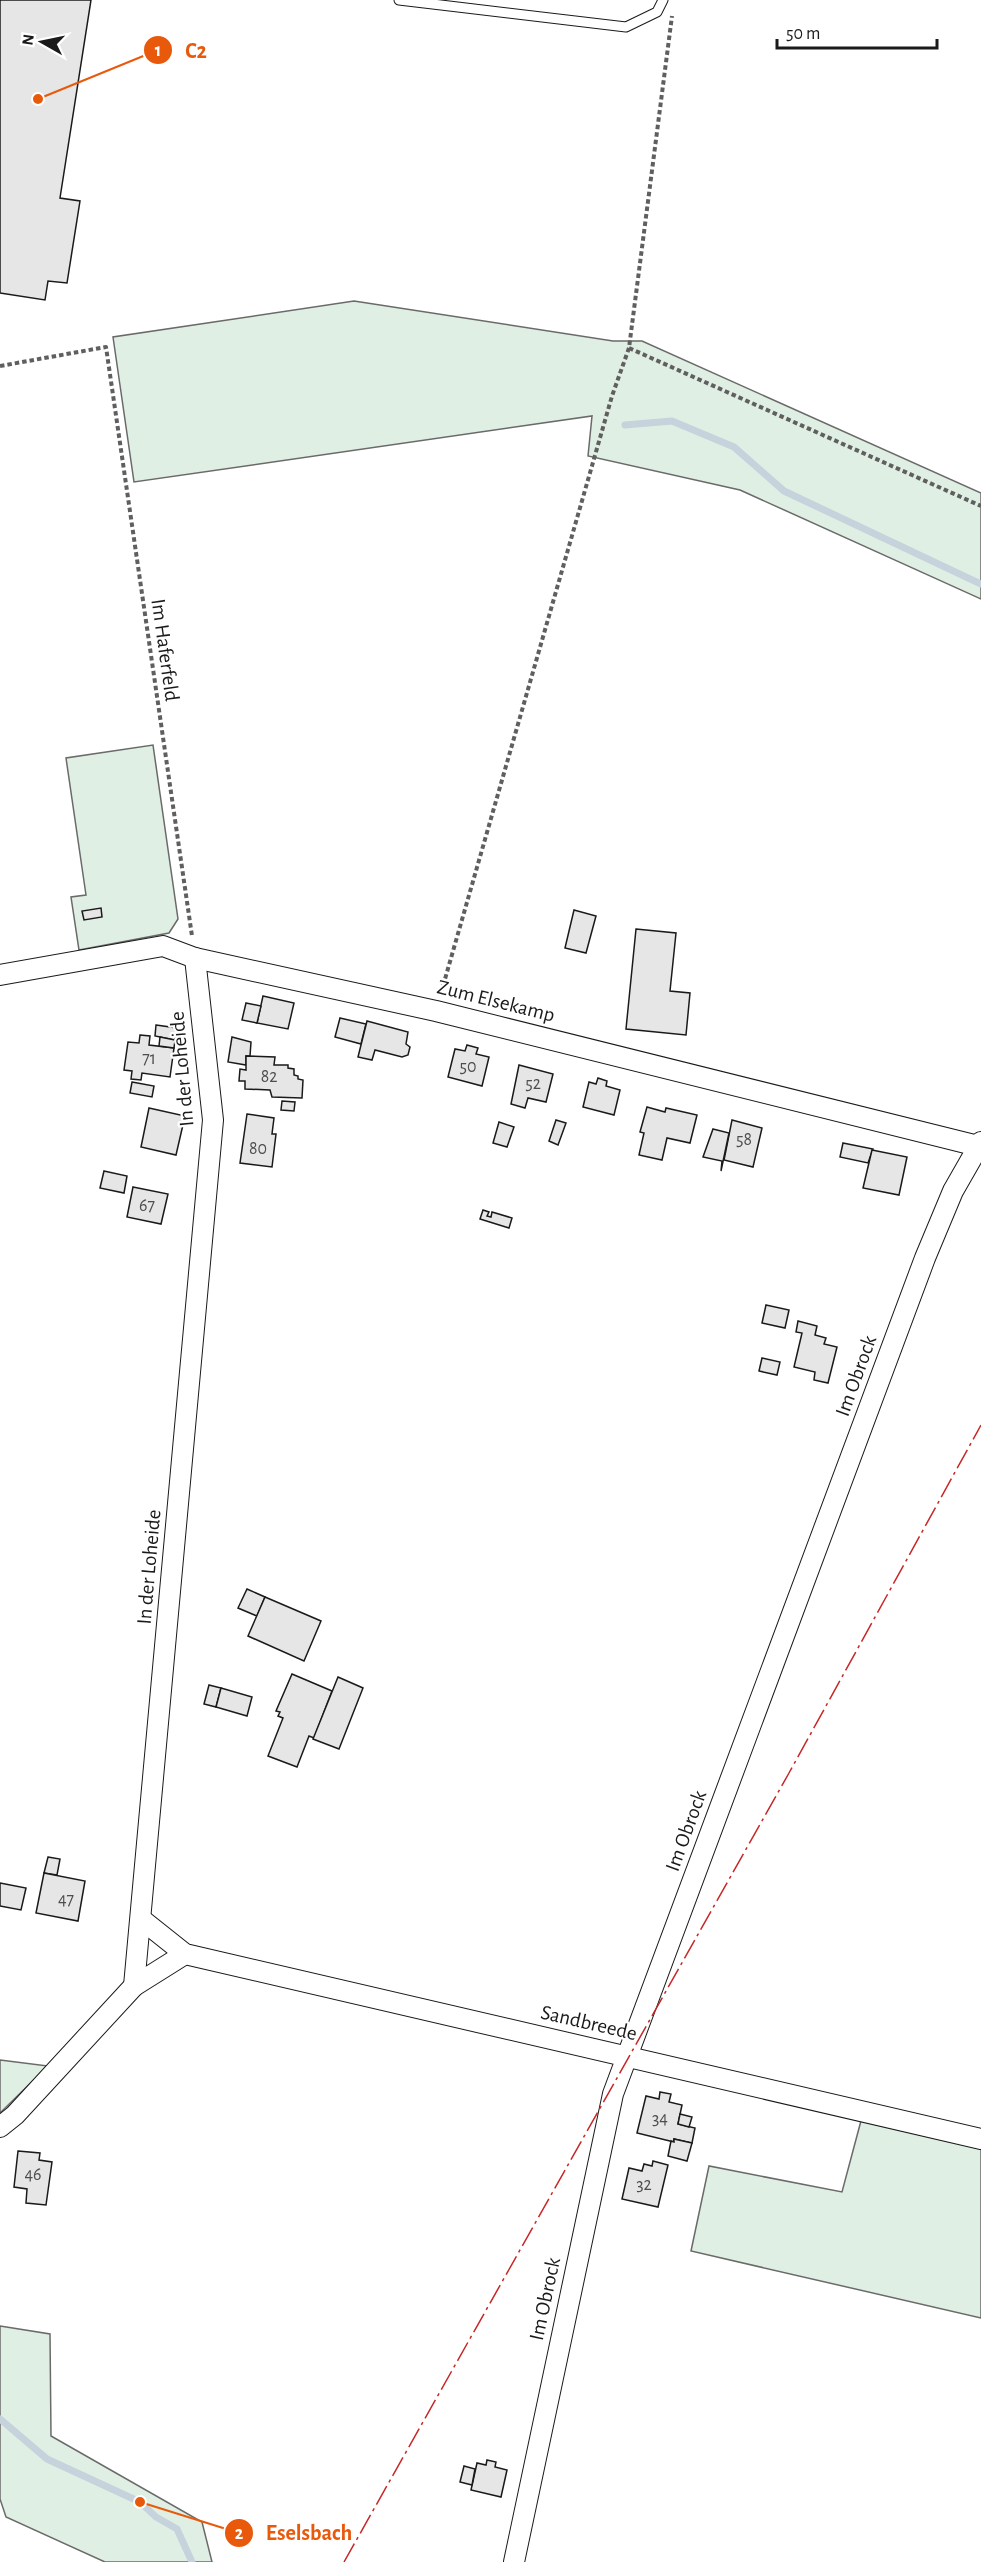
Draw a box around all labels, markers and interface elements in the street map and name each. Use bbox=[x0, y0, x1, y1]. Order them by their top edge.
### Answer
north arrow bbox=[12, 12, 72, 72]
scale bar bbox=[777, 12, 938, 50]
text: 50 m bbox=[786, 25, 820, 43]
callout: C2 bbox=[143, 30, 219, 70]
text: N bbox=[19, 33, 37, 47]
text: C2 bbox=[185, 40, 207, 62]
text: 1 bbox=[155, 42, 161, 60]
street label: Im Haferfeld bbox=[147, 597, 183, 703]
street label: Zum Elsekamp bbox=[435, 976, 557, 1026]
street label: In der Loheide bbox=[167, 1011, 197, 1127]
house number: 71 bbox=[142, 1050, 156, 1068]
house number: 50 bbox=[459, 1058, 477, 1076]
house number: 82 bbox=[261, 1068, 277, 1086]
house number: 52 bbox=[525, 1075, 541, 1093]
house number: 58 bbox=[736, 1131, 752, 1149]
house number: 80 bbox=[249, 1140, 267, 1158]
house number: 67 bbox=[139, 1197, 155, 1215]
street label: Im Obrock bbox=[832, 1332, 880, 1419]
street label: In der Loheide bbox=[134, 1509, 164, 1625]
street label: Im Obrock bbox=[662, 1787, 710, 1874]
house number: 47 bbox=[58, 1891, 74, 1909]
street label: Sandbreede bbox=[539, 2002, 639, 2044]
house number: 34 bbox=[652, 2110, 668, 2128]
house number: 46 bbox=[24, 2166, 42, 2184]
house number: 32 bbox=[636, 2176, 652, 2194]
street label: Im Obrock bbox=[526, 2255, 564, 2342]
callout: Eselsbach bbox=[224, 2513, 365, 2553]
text: Eselsbach bbox=[266, 2522, 352, 2544]
text: 2 bbox=[235, 2525, 244, 2543]

